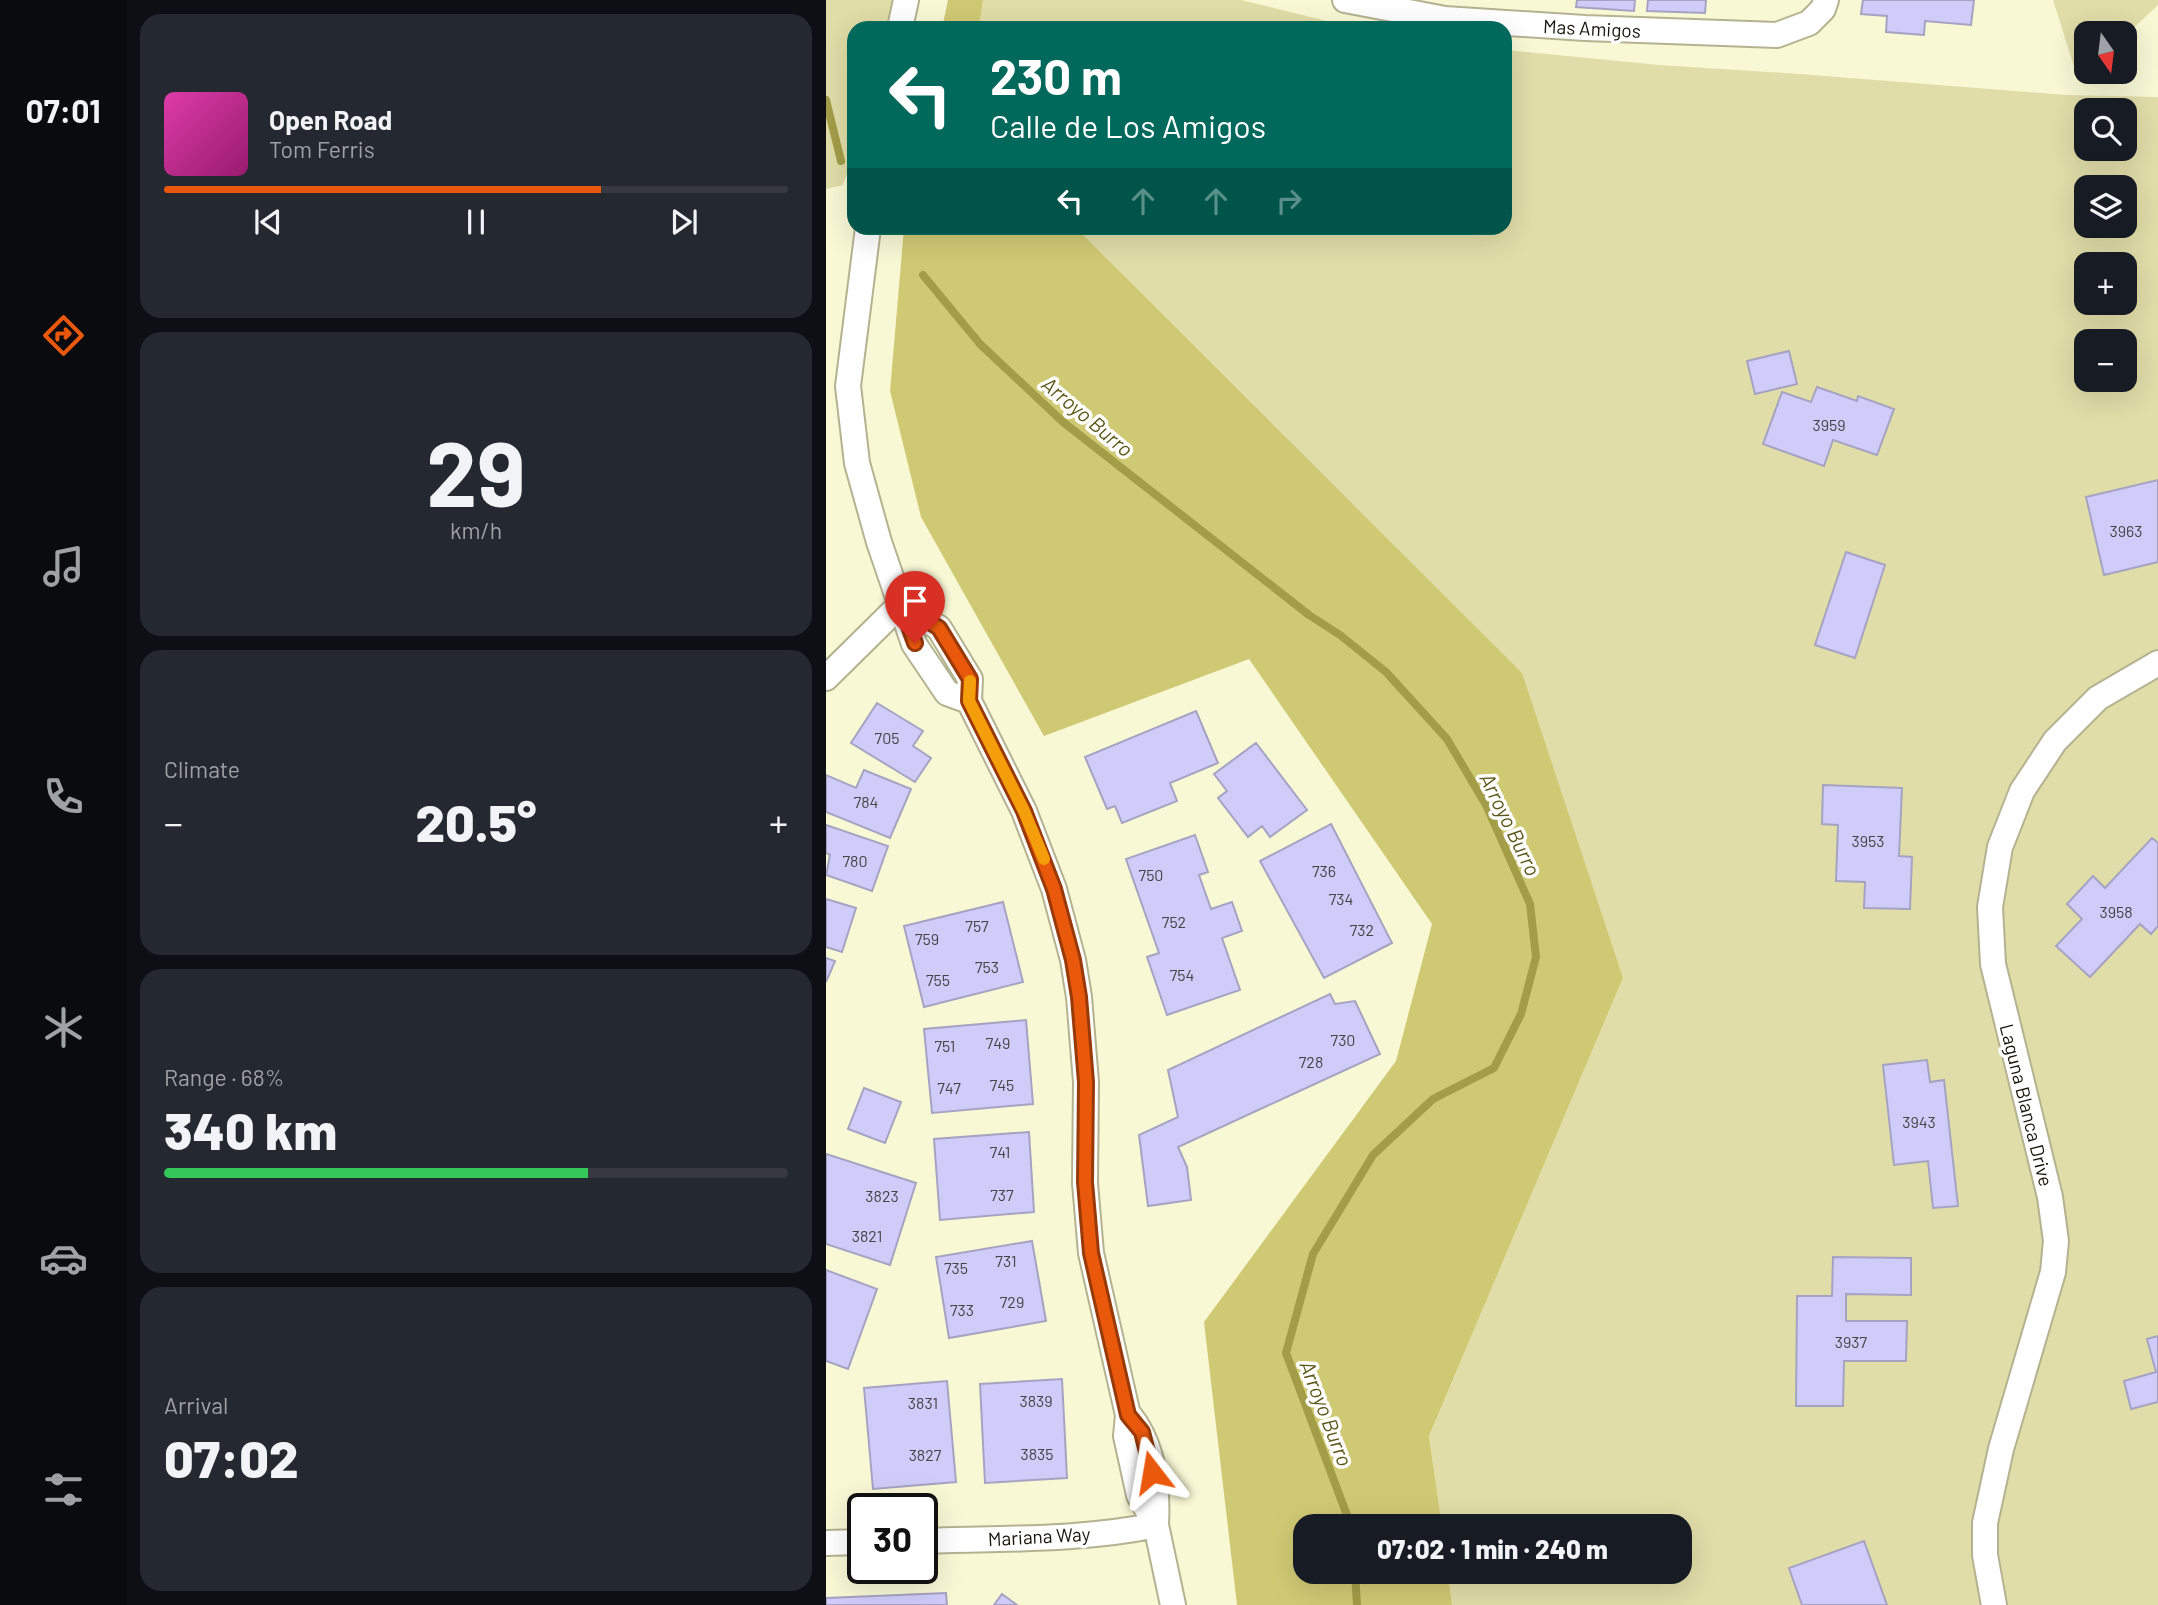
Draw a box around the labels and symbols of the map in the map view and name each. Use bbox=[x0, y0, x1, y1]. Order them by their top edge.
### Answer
street label: Mas Amigos bbox=[1542, 14, 1642, 42]
north arrow bbox=[2074, 21, 2137, 84]
water label: Arroyo Burro bbox=[1037, 371, 1139, 461]
house number: 3959 bbox=[1812, 415, 1846, 434]
house number: 3963 bbox=[2109, 521, 2143, 540]
pin bbox=[885, 571, 945, 643]
house number: 705 bbox=[875, 728, 899, 747]
water label: Arroyo Burro bbox=[1475, 769, 1547, 879]
house number: 784 bbox=[854, 792, 878, 811]
house number: 3953 bbox=[1851, 831, 1885, 850]
house number: 780 bbox=[843, 851, 867, 870]
house number: 736 bbox=[1312, 861, 1336, 880]
house number: 750 bbox=[1139, 865, 1163, 884]
house number: 734 bbox=[1329, 889, 1353, 908]
house number: 3958 bbox=[2099, 902, 2133, 921]
house number: 752 bbox=[1162, 912, 1186, 931]
house number: 757 bbox=[965, 916, 989, 935]
house number: 732 bbox=[1350, 920, 1374, 939]
house number: 759 bbox=[915, 929, 939, 948]
house number: 753 bbox=[975, 957, 999, 976]
house number: 754 bbox=[1170, 965, 1194, 984]
house number: 755 bbox=[926, 970, 950, 989]
street label: Laguna Blanca Drive bbox=[1996, 1021, 2058, 1189]
house number: 730 bbox=[1331, 1030, 1355, 1049]
house number: 749 bbox=[986, 1033, 1010, 1052]
house number: 751 bbox=[935, 1036, 955, 1055]
house number: 728 bbox=[1299, 1052, 1323, 1071]
house number: 745 bbox=[990, 1075, 1014, 1094]
house number: 747 bbox=[937, 1078, 961, 1097]
house number: 3943 bbox=[1902, 1112, 1936, 1131]
house number: 741 bbox=[990, 1142, 1010, 1161]
house number: 737 bbox=[990, 1185, 1014, 1204]
house number: 3823 bbox=[865, 1186, 899, 1205]
house number: 3821 bbox=[852, 1226, 882, 1245]
house number: 731 bbox=[995, 1251, 1017, 1270]
house number: 735 bbox=[944, 1258, 968, 1277]
house number: 729 bbox=[1000, 1292, 1024, 1311]
house number: 733 bbox=[950, 1300, 974, 1319]
house number: 3937 bbox=[1835, 1332, 1868, 1351]
water label: Arroyo Burro bbox=[1295, 1357, 1359, 1469]
house number: 3839 bbox=[1019, 1391, 1053, 1410]
house number: 3831 bbox=[908, 1393, 938, 1412]
position arrow bbox=[1115, 1435, 1189, 1509]
house number: 3835 bbox=[1020, 1444, 1054, 1463]
house number: 3827 bbox=[909, 1445, 942, 1464]
speed limit sign: 30 bbox=[847, 1493, 938, 1584]
street label: Mariana Way bbox=[987, 1522, 1091, 1550]

